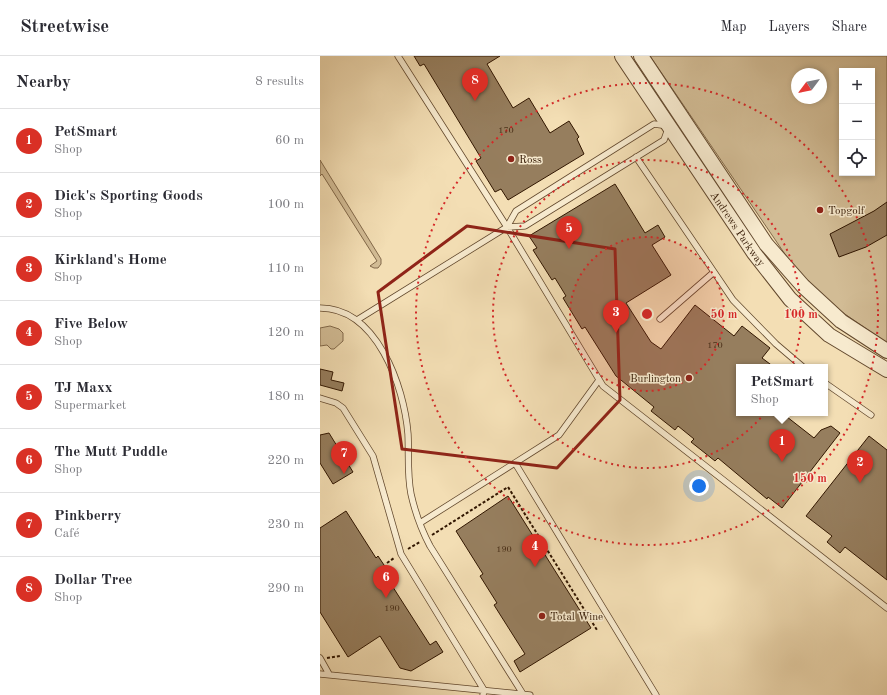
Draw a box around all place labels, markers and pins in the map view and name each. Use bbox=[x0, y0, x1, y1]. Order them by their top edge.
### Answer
pin: 8 bbox=[462, 68, 488, 101]
marker: Ross bbox=[506, 154, 516, 164]
place label: Ross bbox=[519, 155, 542, 166]
marker: Topgolf bbox=[815, 205, 825, 215]
place label: Topgolf bbox=[828, 206, 865, 217]
pin: 5 bbox=[556, 216, 582, 249]
pin: 3 bbox=[603, 300, 629, 333]
centre of rings bbox=[640, 307, 654, 321]
marker: Burlington bbox=[684, 373, 694, 383]
place label: Burlington bbox=[630, 374, 681, 385]
pin: 1 bbox=[769, 429, 795, 462]
pin: 7 bbox=[331, 441, 357, 474]
pin: 2 bbox=[847, 450, 873, 483]
pin: 4 bbox=[522, 534, 548, 567]
pin: 6 bbox=[373, 565, 399, 598]
marker: Total Wine bbox=[537, 611, 547, 621]
place label: Total Wine bbox=[550, 612, 603, 623]

